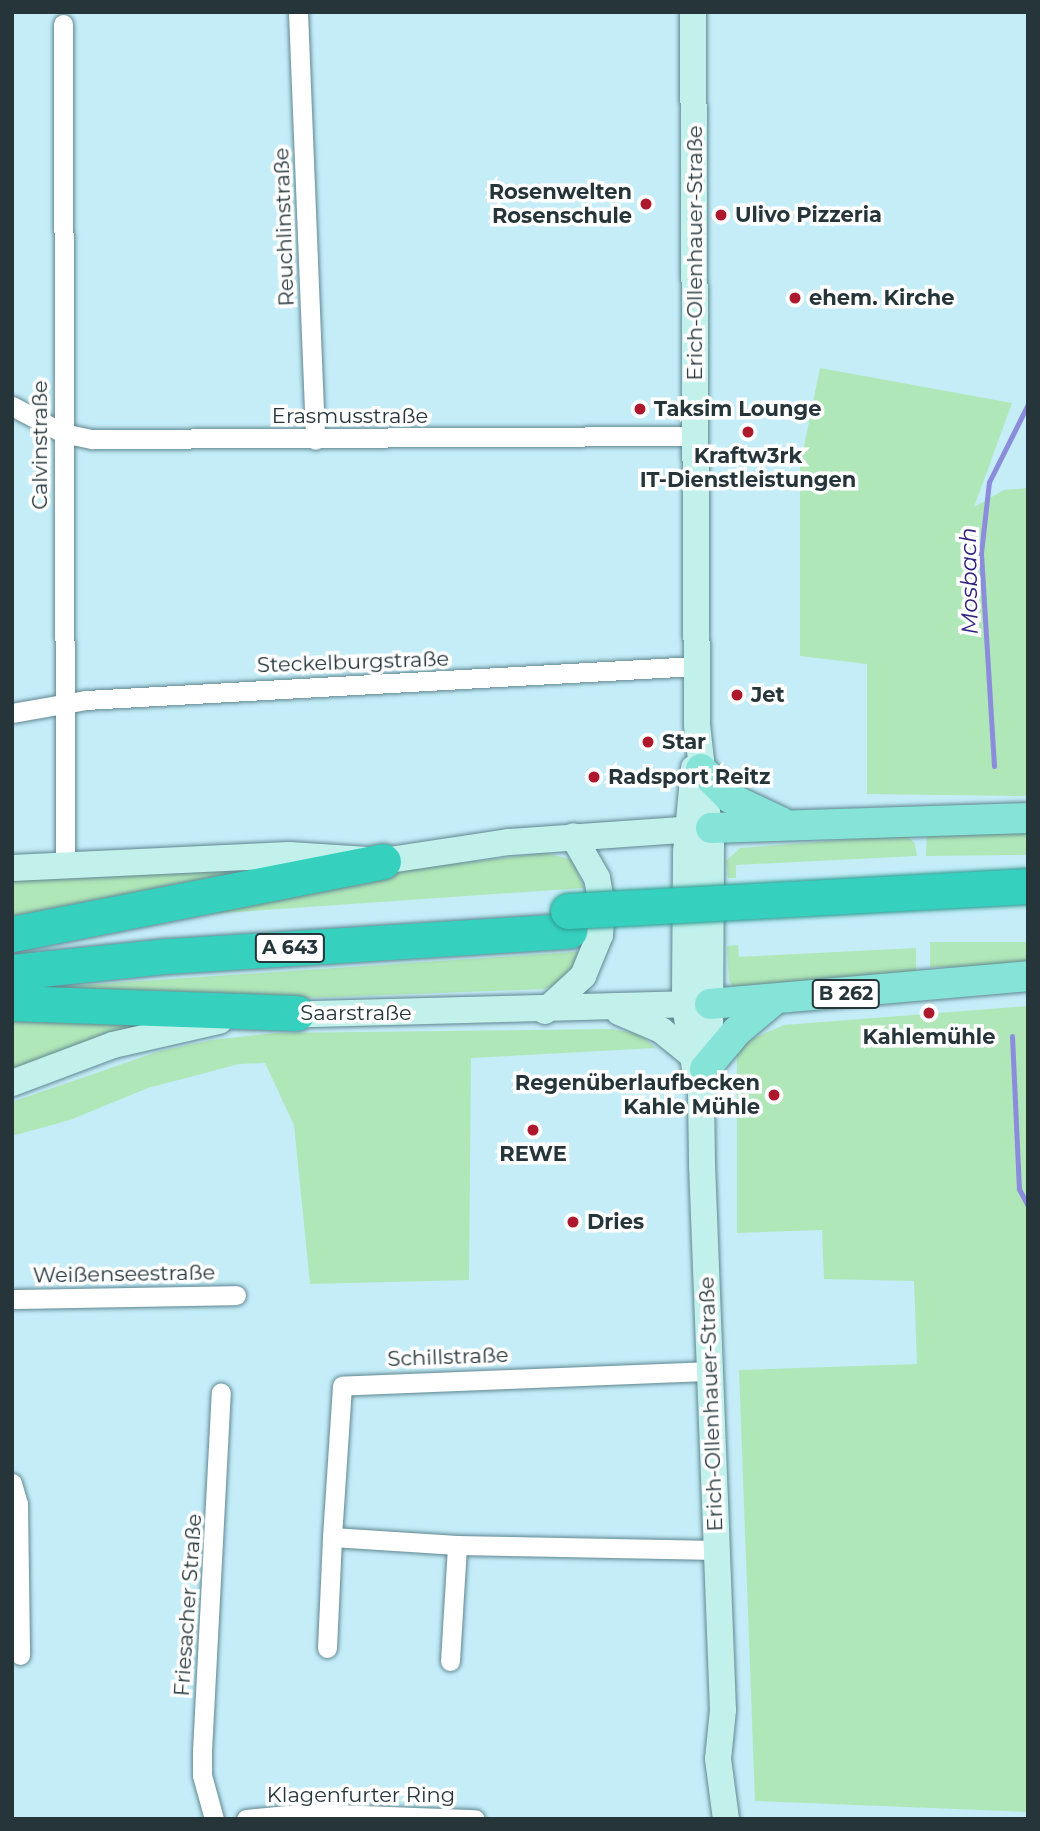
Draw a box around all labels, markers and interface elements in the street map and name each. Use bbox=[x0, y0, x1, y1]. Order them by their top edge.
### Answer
street label: Erich-Ollenhauer-Straße bbox=[682, 125, 708, 381]
street label: Reuchlinstraße bbox=[269, 147, 299, 307]
place label: Rosenwelten Rosenschule bbox=[489, 179, 632, 229]
marker: Rosenwelten Rosenschule bbox=[638, 196, 654, 212]
place label: Ulivo Pizzeria bbox=[735, 202, 882, 228]
marker: Ulivo Pizzeria bbox=[713, 207, 729, 223]
place label: ehem. Kirche bbox=[809, 285, 954, 311]
marker: ehem. Kirche bbox=[787, 290, 803, 306]
street label: Calvinstraße bbox=[27, 380, 53, 510]
place label: Taksim Lounge bbox=[654, 396, 822, 422]
marker: Taksim Lounge bbox=[632, 401, 648, 417]
street label: Erasmusstraße bbox=[272, 403, 428, 429]
marker: Kraftw3rk IT-Dienstleistungen bbox=[740, 424, 756, 440]
place label: Kraftw3rk IT-Dienstleistungen bbox=[640, 443, 856, 493]
water label: Mosbach bbox=[954, 527, 984, 635]
street label: Steckelburgstraße bbox=[257, 646, 449, 678]
place label: Jet bbox=[751, 682, 785, 708]
marker: Jet bbox=[729, 687, 745, 703]
place label: Star bbox=[662, 729, 706, 755]
marker: Star bbox=[640, 734, 656, 750]
place label: Radsport Reitz bbox=[608, 764, 770, 790]
marker: Radsport Reitz bbox=[586, 769, 602, 785]
road number: A 643 bbox=[253, 932, 327, 964]
road number: B 262 bbox=[811, 978, 881, 1010]
street label: Saarstraße bbox=[300, 1000, 412, 1026]
marker: Kahlemühle bbox=[921, 1005, 937, 1021]
place label: Kahlemühle bbox=[863, 1024, 995, 1050]
place label: Regenüberlaufbecken Kahle Mühle bbox=[515, 1070, 760, 1120]
marker: Regenüberlaufbecken Kahle Mühle bbox=[766, 1087, 782, 1103]
marker: REWE bbox=[525, 1122, 541, 1138]
place label: REWE bbox=[499, 1141, 567, 1167]
place label: Dries bbox=[587, 1209, 644, 1235]
marker: Dries bbox=[565, 1214, 581, 1230]
street label: Weißenseestraße bbox=[33, 1260, 215, 1288]
street label: Erich-Ollenhauer-Straße bbox=[694, 1276, 728, 1532]
street label: Schillstraße bbox=[387, 1342, 509, 1372]
street label: Friesacher Straße bbox=[169, 1513, 207, 1697]
street label: Klagenfurter Ring bbox=[267, 1782, 455, 1808]

